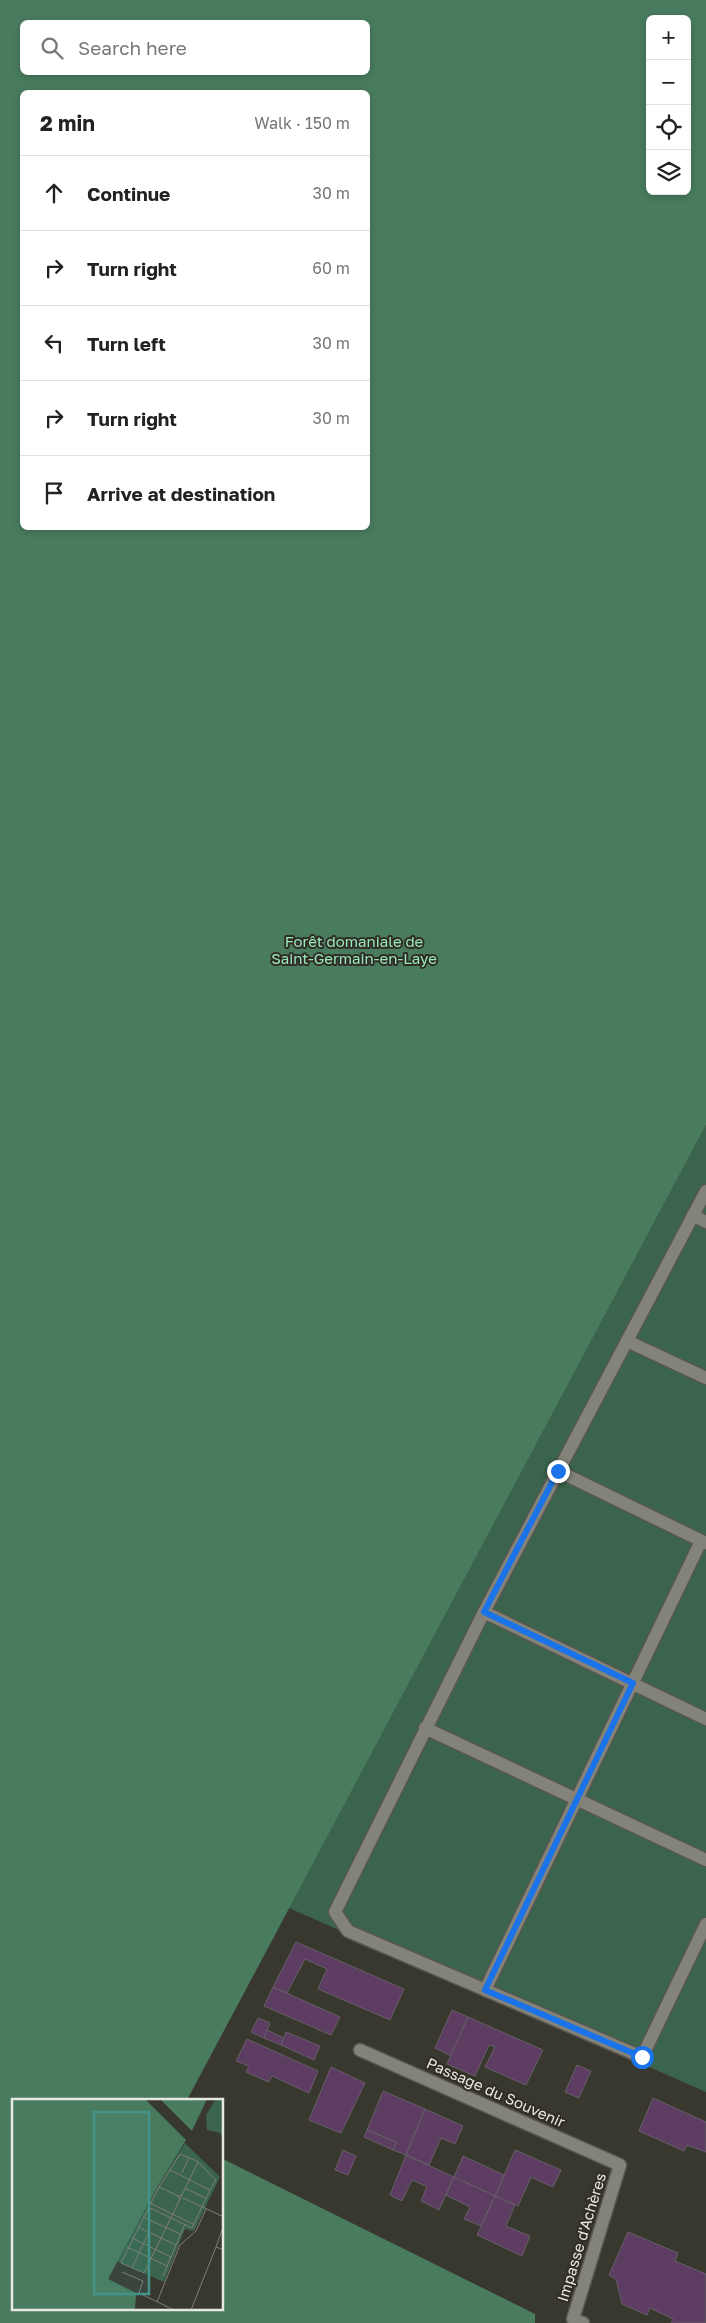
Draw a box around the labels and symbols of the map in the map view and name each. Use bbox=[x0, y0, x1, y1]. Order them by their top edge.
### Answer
park label: Forêt domaniale de Saint-Germain-en-Laye bbox=[271, 932, 437, 967]
route end bbox=[547, 1460, 570, 1483]
route start bbox=[631, 2046, 654, 2069]
street label: Passage du Souvenir bbox=[424, 2053, 568, 2131]
inset map bbox=[12, 2099, 224, 2310]
street label: Impasse d'Achères bbox=[553, 2170, 609, 2304]

